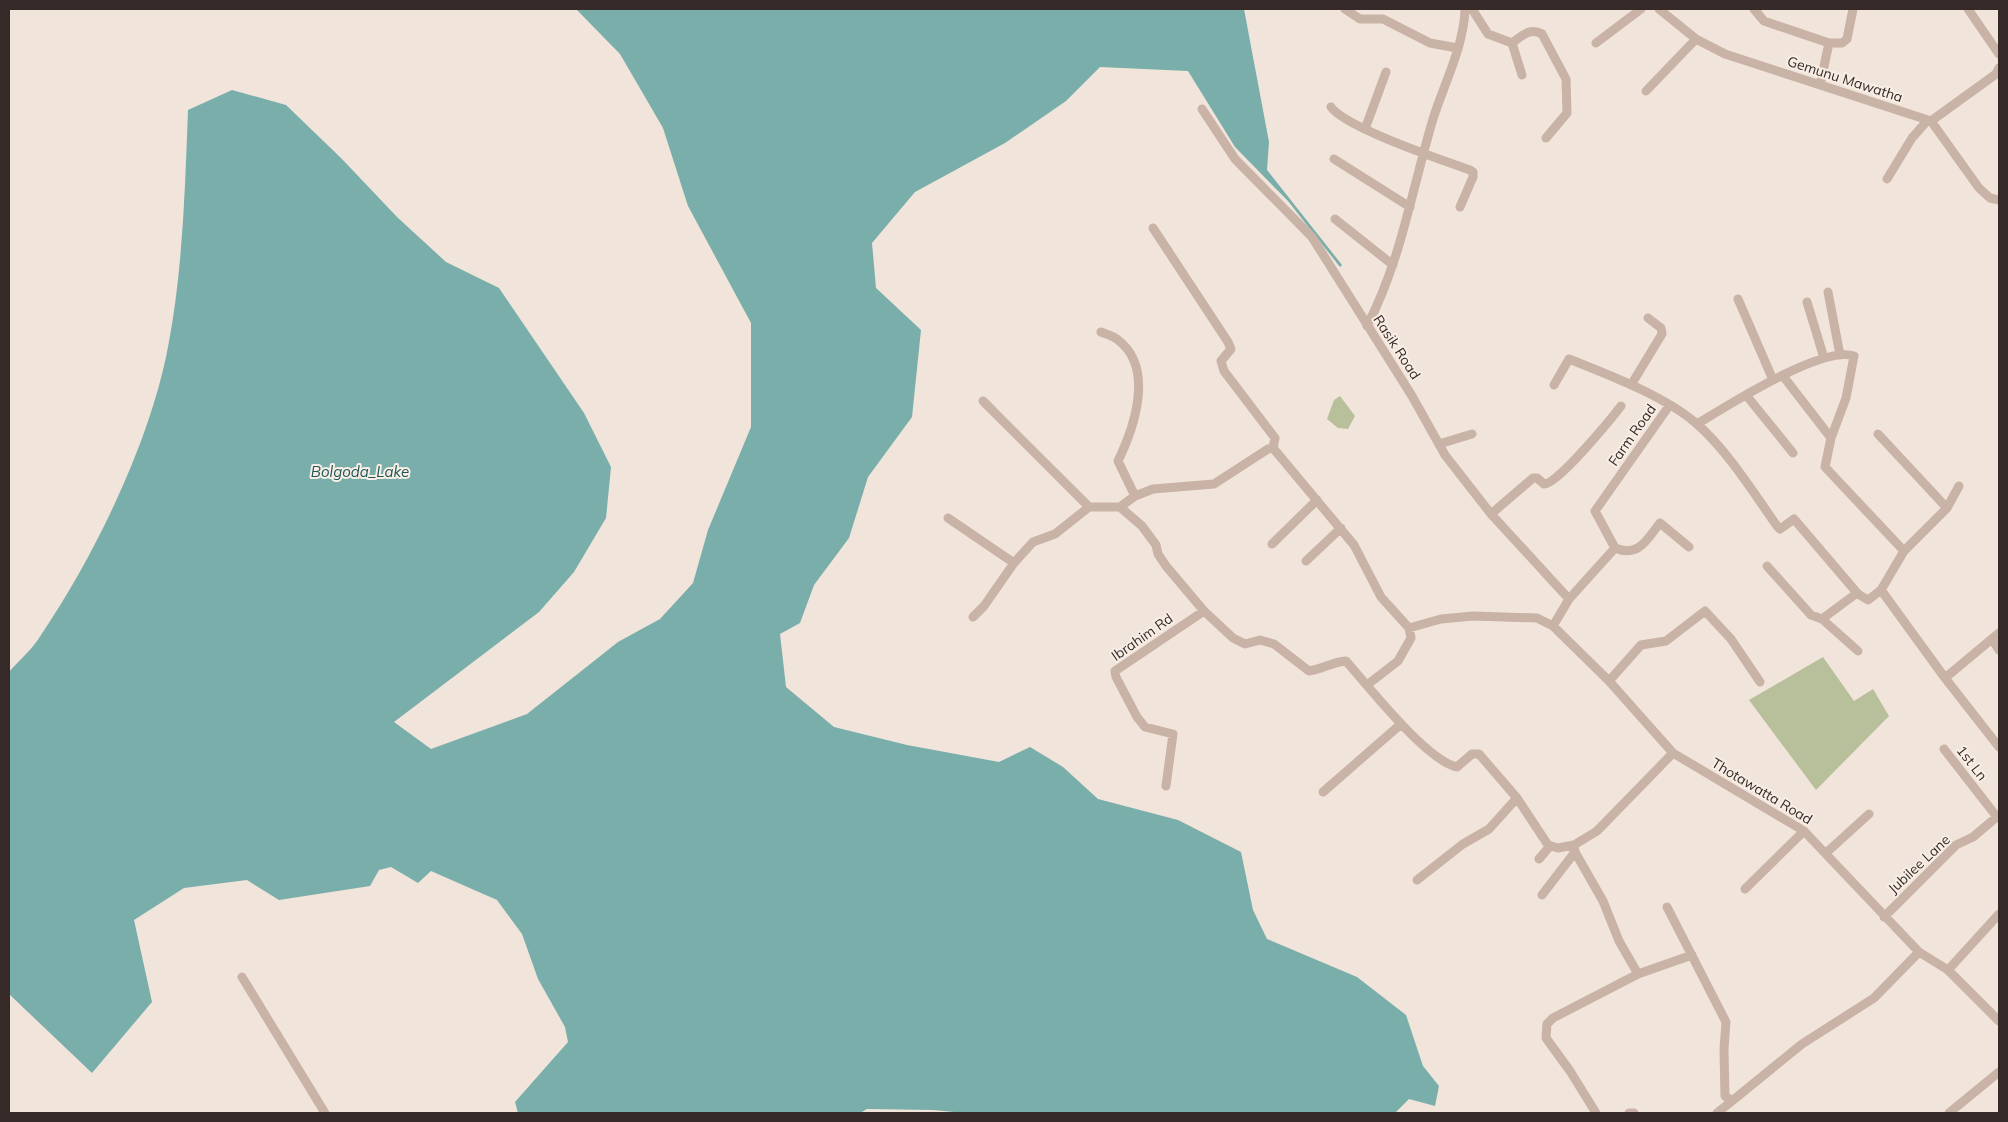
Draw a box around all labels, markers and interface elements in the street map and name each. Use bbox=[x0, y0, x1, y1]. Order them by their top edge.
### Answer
street label: Gemunu Mawatha bbox=[1785, 52, 1905, 106]
street label: Rasik Road bbox=[1369, 311, 1425, 383]
street label: Farm Road bbox=[1604, 401, 1660, 469]
water label: Bolgoda_Lake bbox=[311, 462, 409, 481]
street label: Ibrahim Rd bbox=[1108, 609, 1176, 665]
street label: 1st Ln bbox=[1953, 742, 1991, 784]
street label: Thotawatta Road bbox=[1708, 754, 1816, 828]
street label: Jubilee Lane bbox=[1884, 831, 1954, 897]

